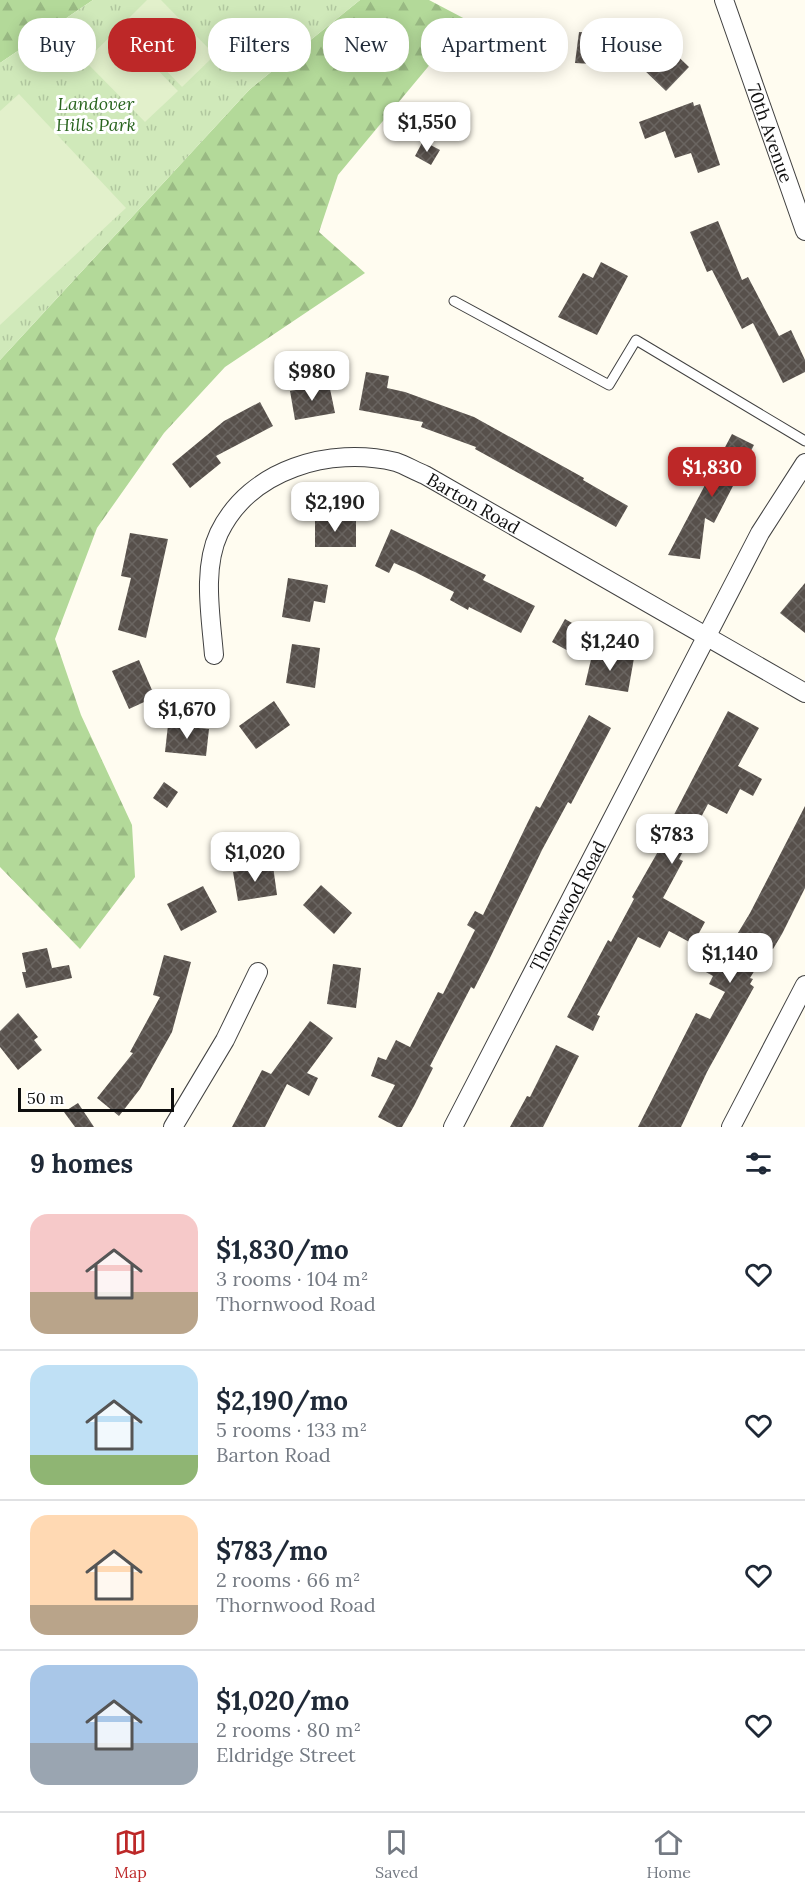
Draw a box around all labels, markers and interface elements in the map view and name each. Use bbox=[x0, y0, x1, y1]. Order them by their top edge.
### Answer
chip: Buy bbox=[18, 18, 96, 72]
chip: Rent bbox=[108, 18, 196, 72]
chip: Filters bbox=[208, 18, 311, 72]
chip: New bbox=[323, 18, 409, 72]
chip: Apartment bbox=[421, 18, 568, 72]
chip: House bbox=[580, 18, 683, 72]
street label: 70th Avenue bbox=[743, 81, 799, 186]
park label: Landover Hills Park bbox=[56, 92, 136, 136]
pin: $1,550 bbox=[378, 102, 476, 153]
text: $1,550 bbox=[397, 109, 457, 134]
pin: $980 bbox=[276, 351, 348, 402]
text: $980 bbox=[288, 358, 336, 383]
pin: $1,830 bbox=[663, 447, 761, 498]
text: $1,830 bbox=[682, 454, 742, 479]
street label: Barton Road bbox=[423, 467, 524, 539]
pin: $2,190 bbox=[286, 482, 384, 533]
text: $2,190 bbox=[305, 489, 365, 514]
pin: $1,240 bbox=[561, 621, 659, 672]
text: $1,240 bbox=[580, 628, 640, 653]
pin: $1,670 bbox=[138, 689, 236, 740]
text: $1,670 bbox=[158, 696, 216, 721]
pin: $783 bbox=[636, 814, 708, 865]
text: $783 bbox=[650, 821, 694, 846]
pin: $1,020 bbox=[206, 832, 304, 883]
street label: Thornwood Road bbox=[524, 836, 611, 975]
text: $1,020 bbox=[225, 839, 285, 864]
pin: $1,140 bbox=[681, 933, 779, 984]
text: $1,140 bbox=[702, 940, 758, 965]
scale bar bbox=[18, 1085, 174, 1112]
text: 50 m bbox=[27, 1088, 64, 1108]
text: 9 homes bbox=[30, 1147, 133, 1180]
icon: filters bbox=[742, 1147, 775, 1180]
text: $1,830/mo bbox=[216, 1233, 349, 1266]
icon: home bbox=[78, 1238, 150, 1310]
icon: heart bbox=[742, 1258, 775, 1291]
text: 3 rooms · 104 m² bbox=[216, 1266, 368, 1291]
text: Thornwood Road bbox=[216, 1291, 376, 1316]
text: $2,190/mo bbox=[216, 1384, 348, 1417]
icon: home bbox=[78, 1389, 150, 1461]
icon: heart bbox=[742, 1409, 775, 1442]
text: 5 rooms · 133 m² bbox=[216, 1417, 367, 1442]
text: Barton Road bbox=[216, 1442, 331, 1467]
text: $783/mo bbox=[216, 1534, 328, 1567]
icon: home bbox=[78, 1539, 150, 1611]
icon: heart bbox=[742, 1559, 775, 1592]
text: 2 rooms · 66 m² bbox=[216, 1567, 361, 1592]
text: Thornwood Road bbox=[216, 1592, 376, 1617]
text: $1,020/mo bbox=[216, 1684, 349, 1717]
icon: home bbox=[78, 1689, 150, 1761]
icon: heart bbox=[742, 1709, 775, 1742]
text: 2 rooms · 80 m² bbox=[216, 1717, 361, 1742]
text: Eldridge Street bbox=[216, 1742, 356, 1767]
tab: Map bbox=[114, 1826, 147, 1882]
tab: Saved bbox=[375, 1826, 418, 1882]
tab: Home bbox=[646, 1826, 691, 1882]

